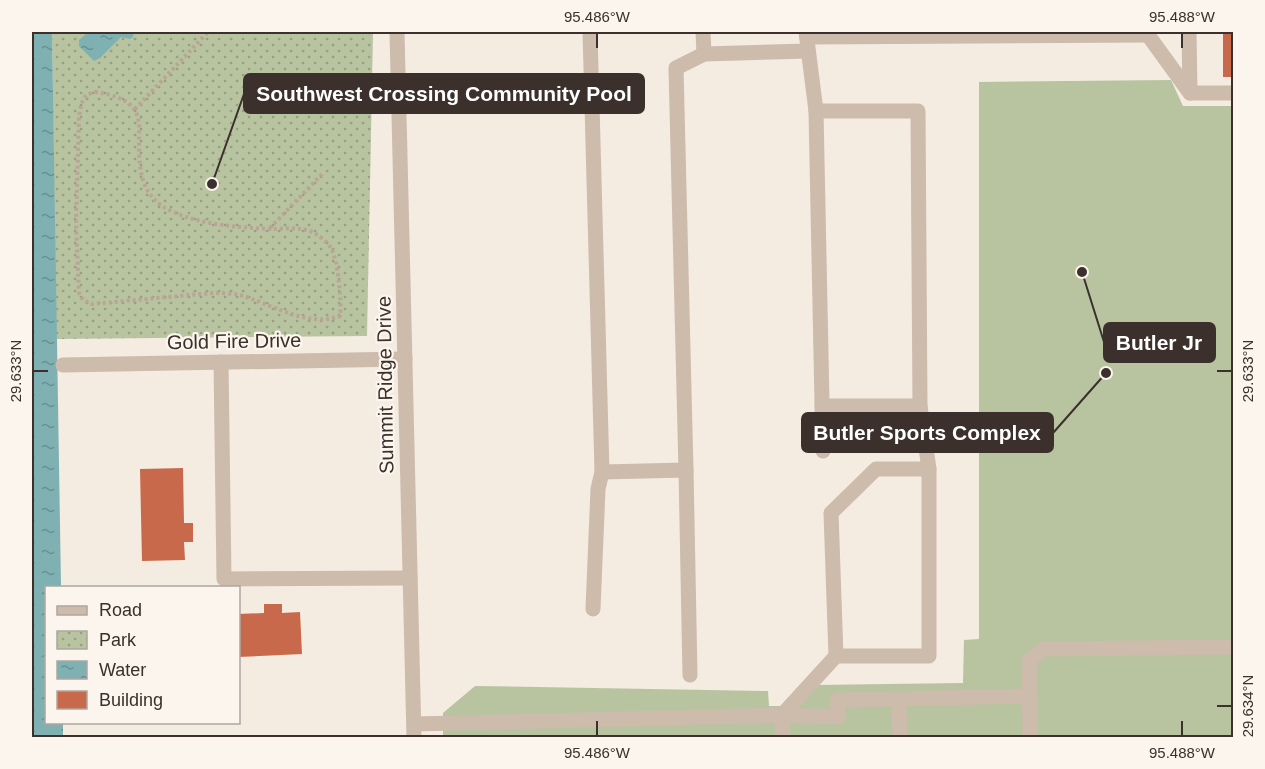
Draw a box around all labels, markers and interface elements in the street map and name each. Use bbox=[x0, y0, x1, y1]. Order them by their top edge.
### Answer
text: 95.486°W bbox=[564, 8, 631, 25]
text: 95.488°W bbox=[1149, 8, 1216, 25]
callout: Southwest Crossing Community Pool bbox=[244, 74, 644, 113]
text: Southwest Crossing Community Pool bbox=[256, 82, 632, 105]
street label: Summit Ridge Drive bbox=[372, 296, 398, 474]
callout: Butler Jr bbox=[1104, 323, 1215, 362]
street label: Gold Fire Drive bbox=[167, 329, 301, 353]
text: Butler Jr bbox=[1116, 331, 1202, 354]
text: 29.633°N bbox=[7, 340, 24, 402]
text: 29.633°N bbox=[1239, 340, 1256, 402]
callout: Butler Sports Complex bbox=[802, 413, 1053, 452]
text: Butler Sports Complex bbox=[813, 421, 1041, 444]
legend bbox=[45, 586, 240, 724]
text: Road bbox=[99, 600, 142, 620]
text: Park bbox=[99, 630, 137, 650]
text: Water bbox=[99, 660, 146, 680]
text: 29.634°N bbox=[1239, 675, 1256, 737]
text: Building bbox=[99, 690, 163, 710]
text: 95.486°W bbox=[564, 744, 631, 761]
text: 95.488°W bbox=[1149, 744, 1216, 761]

